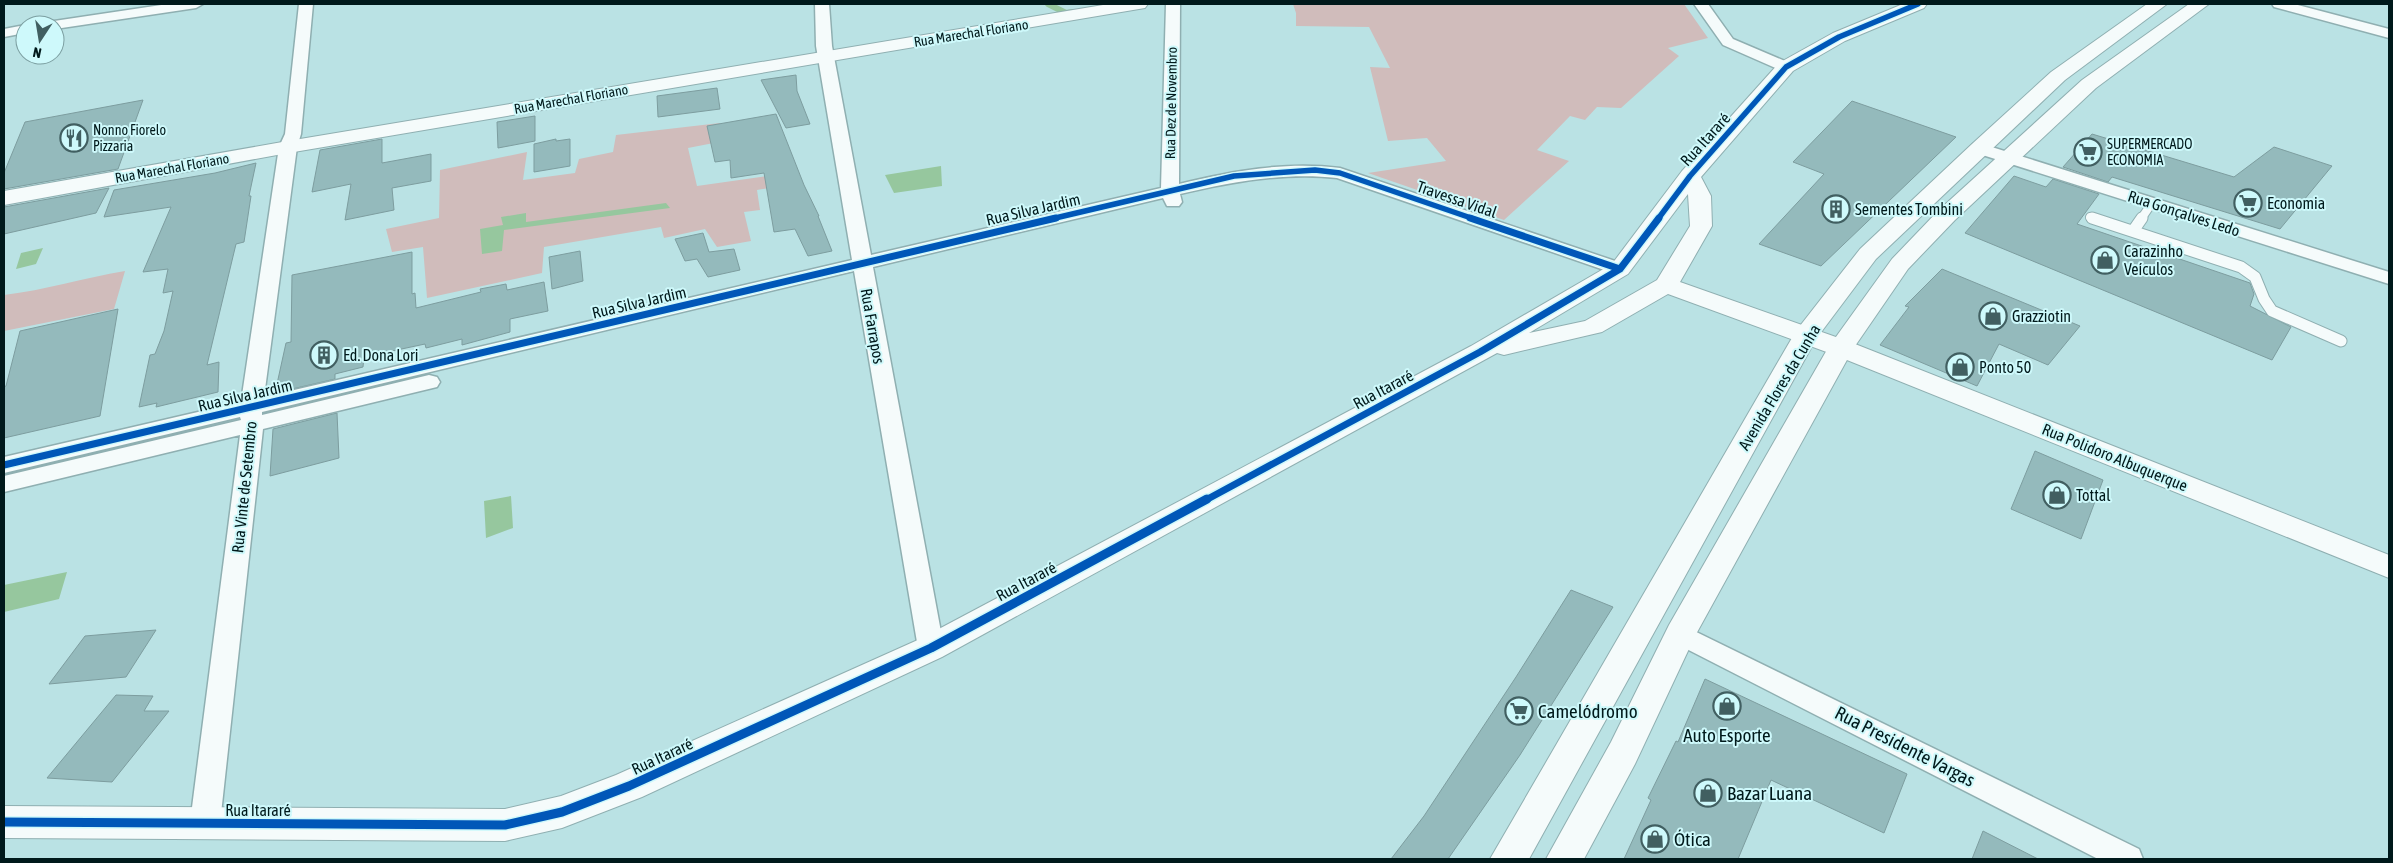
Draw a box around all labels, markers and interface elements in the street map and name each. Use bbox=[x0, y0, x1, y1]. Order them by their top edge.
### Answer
north arrow bbox=[15, 15, 65, 65]
street label: Rua Marechal Floriano bbox=[913, 16, 1029, 50]
text: N bbox=[32, 44, 43, 61]
street label: Rua Dez de Novembro bbox=[1162, 47, 1180, 159]
street label: Rua Marechal Floriano bbox=[513, 81, 629, 117]
street label: Rua Itararé bbox=[1676, 109, 1734, 169]
place label: Nonno Fiorelo Pizzaria bbox=[93, 122, 166, 154]
restaurant icon: Nonno Fiorelo Pizzaria bbox=[59, 123, 89, 153]
place label: SUPERMERCADO ECONOMIA bbox=[2107, 136, 2192, 168]
supermarket icon: SUPERMERCADO ECONOMIA bbox=[2073, 137, 2103, 167]
street label: Rua Marechal Floriano bbox=[114, 150, 230, 186]
street label: Travessa Vidal bbox=[1415, 177, 1500, 221]
street label: Rua Gonçalves Ledo bbox=[2125, 186, 2242, 241]
supermarket icon: Economia bbox=[2233, 188, 2263, 218]
street label: Rua Silva Jardim bbox=[984, 189, 1082, 229]
building icon: Sementes Tombini bbox=[1821, 194, 1851, 224]
place label: Economia bbox=[2267, 194, 2325, 212]
place label: Sementes Tombini bbox=[1855, 200, 1963, 218]
place label: Carazinho Veículos bbox=[2124, 242, 2183, 278]
shop icon: Carazinho Veículos bbox=[2090, 245, 2120, 275]
street label: Rua Silva Jardim bbox=[590, 282, 688, 322]
street label: Rua Farrapos bbox=[857, 287, 889, 366]
shop icon: Grazziotin bbox=[1978, 301, 2008, 331]
place label: Grazziotin bbox=[2012, 307, 2071, 325]
street label: Avenida Flores da Cunha bbox=[1734, 321, 1824, 453]
building icon: Ed. Dona Lori bbox=[309, 340, 339, 370]
place label: Ed. Dona Lori bbox=[343, 346, 418, 364]
shop icon: Ponto 50 bbox=[1945, 352, 1975, 382]
place label: Ponto 50 bbox=[1979, 358, 2031, 376]
street label: Rua Itararé bbox=[1350, 366, 1416, 412]
street label: Rua Silva Jardim bbox=[196, 375, 294, 415]
street label: Rua Vinte de Setembro bbox=[228, 420, 260, 554]
street label: Rua Polidoro Albuquerque bbox=[2039, 420, 2190, 495]
shop icon: Tottal bbox=[2042, 480, 2072, 510]
place label: Tottal bbox=[2076, 486, 2111, 504]
street label: Rua Itararé bbox=[993, 558, 1059, 604]
shop icon: Auto Esporte bbox=[1712, 691, 1742, 721]
supermarket icon: Camelódromo bbox=[1504, 696, 1534, 726]
place label: Camelódromo bbox=[1538, 700, 1638, 722]
street label: Rua Presidente Vargas bbox=[1831, 701, 1979, 791]
place label: Auto Esporte bbox=[1683, 724, 1771, 746]
street label: Rua Itararé bbox=[629, 734, 695, 778]
shop icon: Bazar Luana bbox=[1693, 778, 1723, 808]
place label: Bazar Luana bbox=[1727, 782, 1812, 804]
street label: Rua Itararé bbox=[225, 801, 291, 819]
shop icon: Ótica bbox=[1640, 824, 1670, 854]
place label: Ótica bbox=[1674, 828, 1711, 850]

